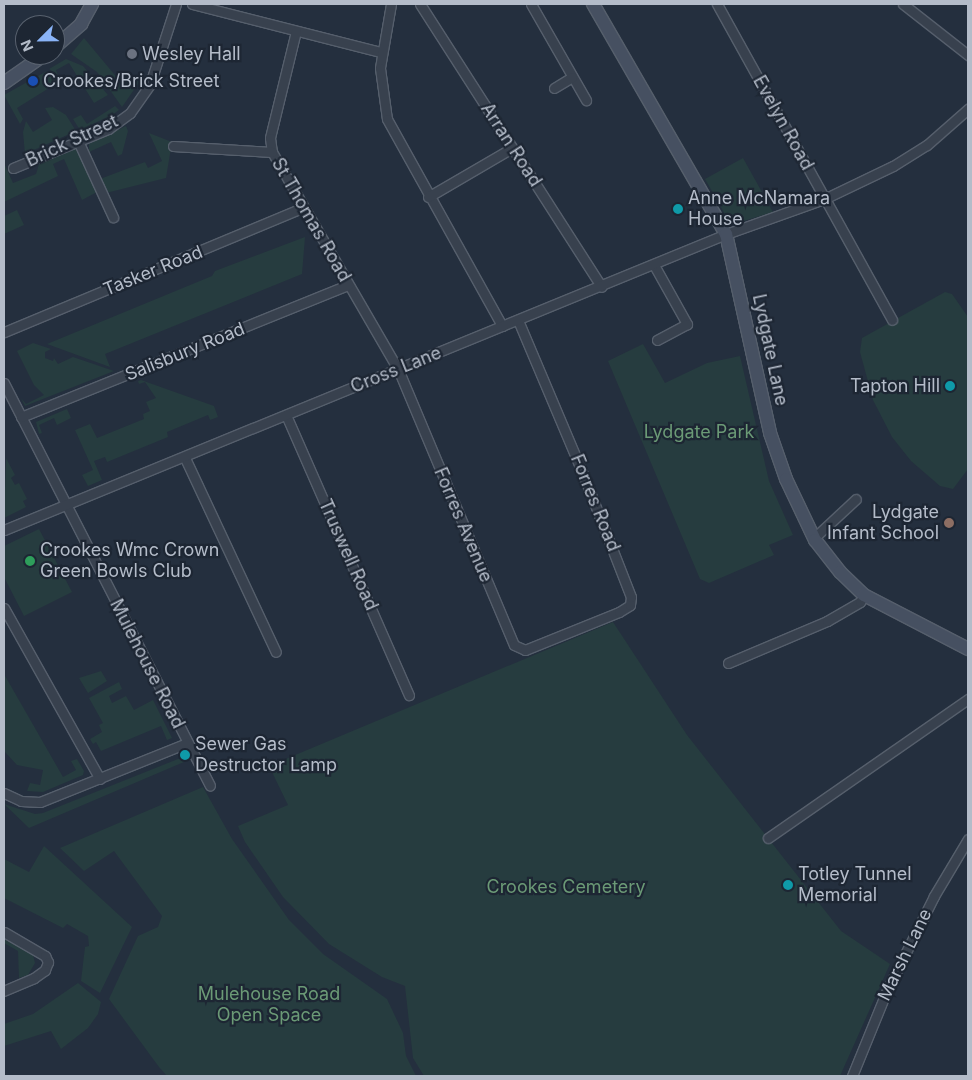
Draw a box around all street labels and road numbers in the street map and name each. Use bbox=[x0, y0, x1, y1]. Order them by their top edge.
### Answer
street label: Evelyn Road bbox=[748, 72, 818, 174]
street label: Arran Road bbox=[476, 99, 546, 191]
street label: Brick Street bbox=[22, 110, 122, 172]
street label: St Thomas Road bbox=[267, 154, 355, 286]
street label: Tasker Road bbox=[100, 241, 206, 301]
street label: Lydgate Lane bbox=[748, 292, 792, 408]
street label: Salisbury Road bbox=[122, 318, 248, 386]
street label: Cross Lane bbox=[347, 342, 445, 398]
street label: Forres Road bbox=[566, 451, 624, 555]
street label: Forres Avenue bbox=[429, 464, 497, 586]
street label: Truswell Road bbox=[314, 496, 382, 614]
street label: Mulehouse Road bbox=[105, 596, 189, 732]
street label: Marsh Lane bbox=[873, 905, 937, 1005]

